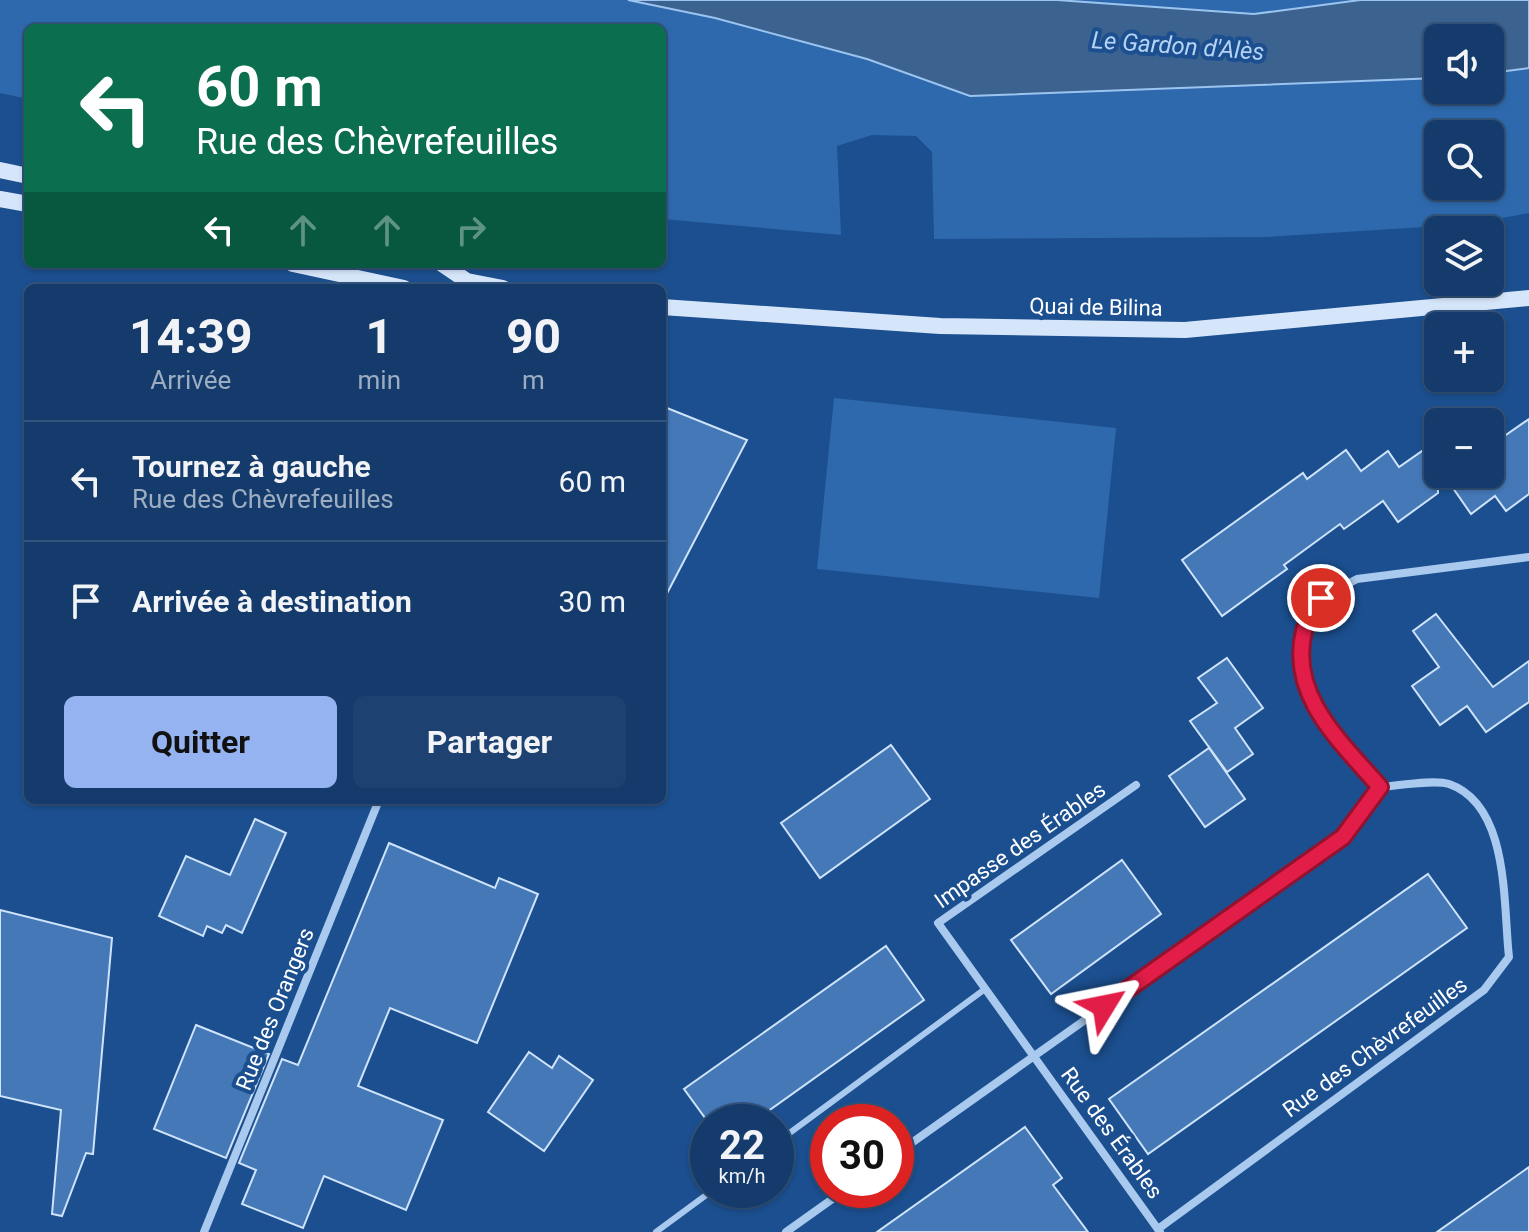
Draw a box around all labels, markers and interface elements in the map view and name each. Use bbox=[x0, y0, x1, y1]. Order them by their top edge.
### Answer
map controls bbox=[1424, 24, 1504, 488]
button: sound bbox=[1424, 24, 1504, 104]
water label: Le Gardon d'Alès bbox=[1091, 26, 1265, 66]
text: 60 m bbox=[196, 54, 323, 120]
icon: left bbox=[64, 56, 168, 160]
button: search bbox=[1424, 120, 1504, 200]
text: Rue des Chèvrefeuilles bbox=[196, 121, 558, 163]
icon: left bbox=[197, 208, 241, 252]
icon: ahead bbox=[281, 208, 325, 252]
icon: ahead bbox=[365, 208, 409, 252]
icon: right bbox=[449, 208, 493, 252]
button: layers bbox=[1424, 216, 1504, 296]
street label: Quai de Bilina bbox=[1029, 293, 1163, 321]
text: 14:39 bbox=[129, 308, 253, 365]
text: 1 bbox=[366, 308, 393, 365]
text: 90 bbox=[506, 308, 561, 365]
button: + bbox=[1424, 312, 1504, 392]
text: Arrivée bbox=[150, 365, 231, 395]
text: min bbox=[358, 365, 401, 395]
text: m bbox=[522, 365, 545, 395]
button: − bbox=[1424, 408, 1504, 488]
text: Tournez à gauche bbox=[132, 449, 371, 484]
icon: left bbox=[64, 459, 108, 503]
text: 60 m bbox=[559, 464, 626, 499]
text: Rue des Chèvrefeuilles bbox=[132, 484, 394, 514]
pin bbox=[1287, 564, 1355, 632]
icon: arrive bbox=[1299, 576, 1343, 620]
icon: arrive bbox=[64, 579, 108, 623]
text: Arrivée à destination bbox=[132, 584, 412, 619]
text: 30 m bbox=[559, 584, 626, 619]
button: Quitter bbox=[64, 696, 337, 788]
button: Partager bbox=[353, 696, 626, 788]
street label: Impasse des Érables bbox=[930, 777, 1110, 913]
street label: Rue des Orangers bbox=[231, 924, 319, 1094]
position arrow bbox=[1062, 964, 1146, 1048]
street label: Rue des Chèvrefeuilles bbox=[1278, 972, 1472, 1122]
street label: Rue des Érables bbox=[1056, 1063, 1168, 1203]
speed limit sign: 30 bbox=[810, 1104, 914, 1208]
text: 22 bbox=[719, 1122, 765, 1169]
text: km/h bbox=[719, 1164, 765, 1188]

